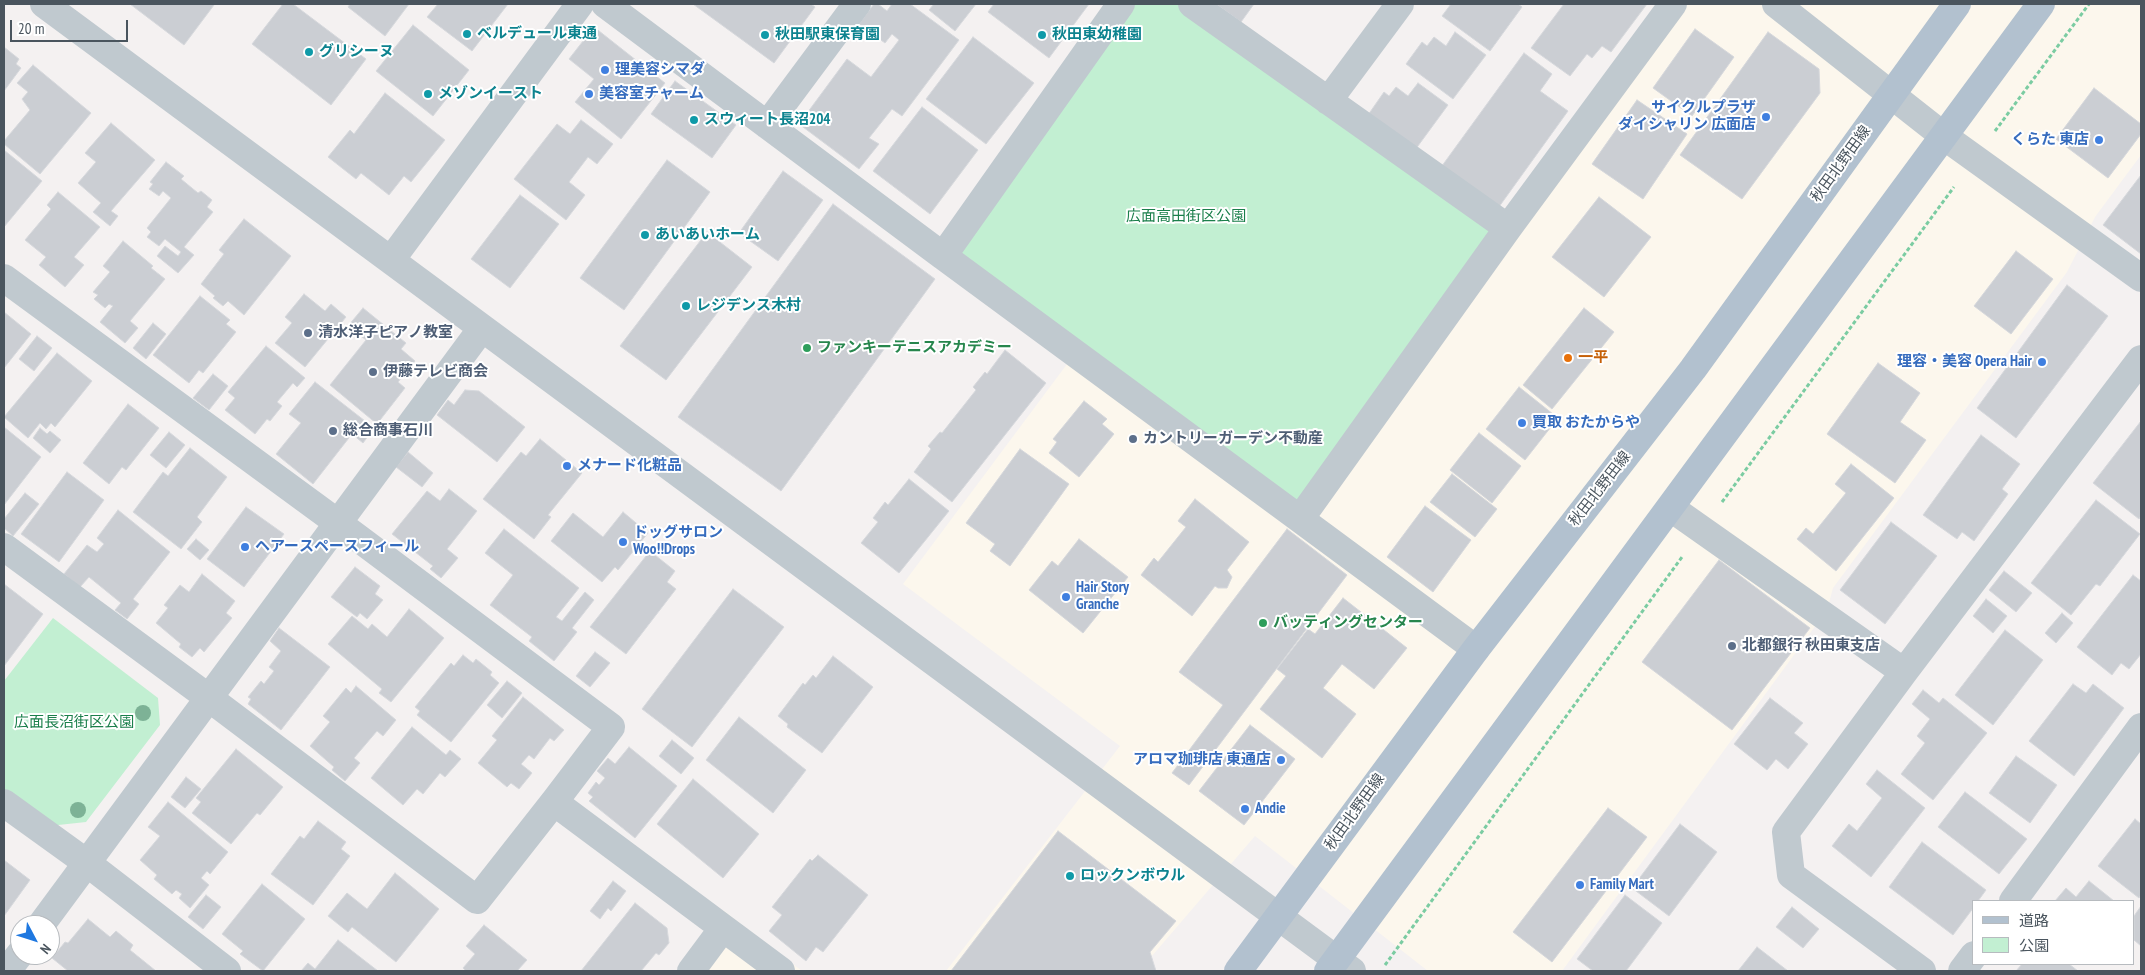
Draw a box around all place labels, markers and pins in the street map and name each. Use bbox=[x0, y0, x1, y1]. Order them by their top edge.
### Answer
place label: ベルデュール東通 bbox=[477, 25, 597, 43]
place label: 秋田駅東保育園 bbox=[775, 26, 880, 44]
place label: 秋田東幼稚園 bbox=[1052, 26, 1142, 44]
marker: ベルデュール東通 bbox=[461, 28, 473, 40]
marker: 秋田駅東保育園 bbox=[759, 29, 771, 41]
marker: 秋田東幼稚園 bbox=[1036, 29, 1048, 41]
place label: グリシーヌ bbox=[319, 43, 394, 61]
marker: グリシーヌ bbox=[303, 46, 315, 58]
place label: 理美容シマダ bbox=[615, 61, 705, 79]
marker: 理美容シマダ bbox=[599, 64, 611, 76]
place label: メゾンイースト bbox=[438, 85, 543, 103]
place label: 美容室チャーム bbox=[599, 85, 704, 103]
marker: メゾンイースト bbox=[422, 88, 434, 100]
marker: 美容室チャーム bbox=[583, 88, 595, 100]
place label: サイクルプラザ ダイシャリン 広面店 bbox=[1618, 99, 1756, 134]
place label: スウィート長沼204 bbox=[704, 111, 831, 129]
marker: サイクルプラザ ダイシャリン 広面店 bbox=[1760, 111, 1772, 123]
marker: スウィート長沼204 bbox=[688, 114, 700, 126]
place label: くらた 東店 bbox=[2011, 131, 2089, 149]
marker: くらた 東店 bbox=[2093, 134, 2105, 146]
place label: あいあいホーム bbox=[655, 226, 760, 244]
marker: あいあいホーム bbox=[639, 229, 651, 241]
place label: レジデンス木村 bbox=[696, 297, 801, 315]
marker: レジデンス木村 bbox=[680, 300, 692, 312]
place label: 清水洋子ピアノ教室 bbox=[318, 324, 453, 342]
marker: 清水洋子ピアノ教室 bbox=[302, 327, 314, 339]
place label: ファンキーテニスアカデミー bbox=[817, 339, 1012, 357]
marker: ファンキーテニスアカデミー bbox=[801, 342, 813, 354]
place label: 一平 bbox=[1578, 349, 1608, 367]
marker: 一平 bbox=[1562, 352, 1574, 364]
place label: 理容・美容 Opera Hair bbox=[1897, 353, 2032, 371]
marker: 理容・美容 Opera Hair bbox=[2036, 356, 2048, 368]
place label: 伊藤テレビ商会 bbox=[383, 363, 488, 381]
marker: 伊藤テレビ商会 bbox=[367, 366, 379, 378]
place label: 買取 おたからや bbox=[1532, 414, 1640, 432]
marker: 買取 おたからや bbox=[1516, 417, 1528, 429]
place label: 総合商事石川 bbox=[343, 422, 433, 440]
marker: 総合商事石川 bbox=[327, 425, 339, 437]
place label: カントリーガーデン不動産 bbox=[1143, 430, 1323, 448]
marker: カントリーガーデン不動産 bbox=[1127, 433, 1139, 445]
place label: メナード化粧品 bbox=[577, 457, 682, 475]
marker: メナード化粧品 bbox=[561, 460, 573, 472]
place label: ドッグサロン Woo!!Drops bbox=[633, 524, 723, 559]
marker: ドッグサロン Woo!!Drops bbox=[617, 536, 629, 548]
place label: ヘアースペースフィール bbox=[255, 538, 419, 556]
marker: ヘアースペースフィール bbox=[239, 541, 251, 553]
place label: Hair Story Granche bbox=[1076, 579, 1129, 614]
marker: Hair Story Granche bbox=[1060, 591, 1072, 603]
place label: バッティングセンター bbox=[1273, 614, 1423, 632]
marker: バッティングセンター bbox=[1257, 617, 1269, 629]
place label: 北都銀行 秋田東支店 bbox=[1742, 637, 1880, 655]
marker: 北都銀行 秋田東支店 bbox=[1726, 640, 1738, 652]
place label: アロマ珈琲店 東通店 bbox=[1133, 751, 1271, 769]
marker: アロマ珈琲店 東通店 bbox=[1275, 754, 1287, 766]
place label: Andie bbox=[1255, 800, 1286, 818]
marker: Andie bbox=[1239, 803, 1251, 815]
place label: ロックンボウル bbox=[1080, 867, 1185, 885]
marker: ロックンボウル bbox=[1064, 870, 1076, 882]
place label: Family Mart bbox=[1590, 876, 1654, 894]
marker: Family Mart bbox=[1574, 879, 1586, 891]

